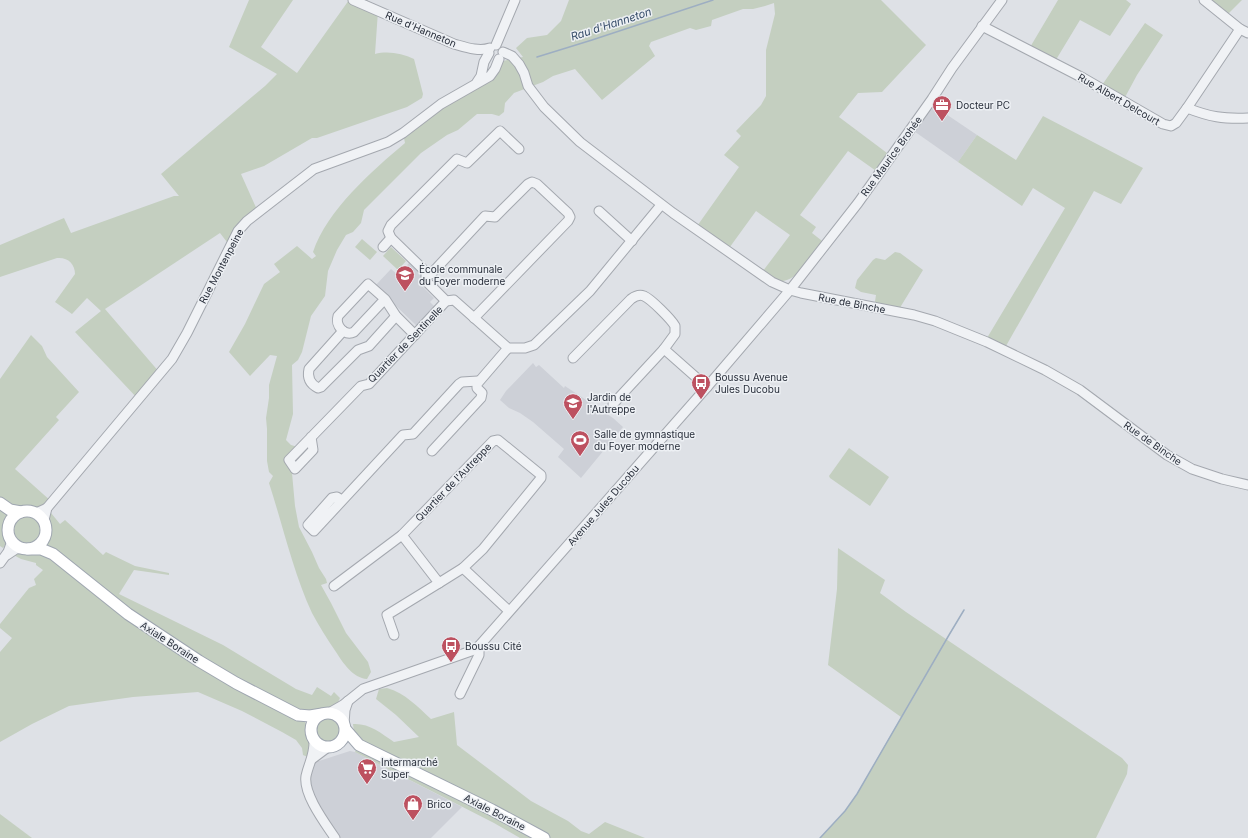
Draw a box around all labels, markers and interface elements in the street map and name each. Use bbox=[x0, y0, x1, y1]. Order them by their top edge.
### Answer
water label: Rau d'Hanneton bbox=[569, 4, 654, 44]
street label: Rue d'Hanneton bbox=[384, 9, 458, 49]
street label: Rue Albert Delcourt bbox=[1076, 71, 1163, 128]
office icon: Docteur PC bbox=[931, 94, 953, 122]
place label: Docteur PC bbox=[956, 99, 1010, 111]
street label: Rue Maurice Brohée bbox=[858, 114, 924, 198]
street label: Rue Montenpeine bbox=[196, 226, 246, 305]
place label: École communale du Foyer moderne bbox=[419, 262, 506, 287]
school or university icon: École communale du Foyer moderne bbox=[394, 264, 416, 292]
street label: Rue de Binche bbox=[817, 291, 887, 315]
street label: Quartier de Sentinelle bbox=[365, 303, 445, 385]
place label: Boussu Avenue Jules Ducobu bbox=[715, 371, 788, 395]
bus stop icon: Boussu Avenue Jules Ducobu bbox=[690, 372, 712, 400]
place label: Jardin de l'Autreppe bbox=[587, 391, 635, 415]
school or university icon: Jardin de l'Autreppe bbox=[562, 392, 584, 420]
street label: Rue de Binche bbox=[1122, 419, 1184, 468]
place label: Salle de gymnastique du Foyer moderne bbox=[594, 428, 695, 452]
sports icon: Salle de gymnastique du Foyer moderne bbox=[569, 429, 591, 457]
street label: Quartier de l'Autreppe bbox=[412, 440, 494, 524]
street label: Avenue Jules Ducobu bbox=[565, 462, 641, 548]
street label: Axiale Boraine bbox=[138, 619, 202, 666]
bus stop icon: Boussu Cité bbox=[440, 635, 462, 663]
place label: Boussu Cité bbox=[465, 640, 522, 652]
place label: Intermarché Super bbox=[381, 756, 438, 780]
supermarket icon: Intermarché Super bbox=[356, 757, 378, 785]
street label: Axiale Boraine bbox=[462, 791, 528, 833]
shop icon: Brico bbox=[402, 793, 424, 821]
place label: Brico bbox=[427, 798, 452, 810]

